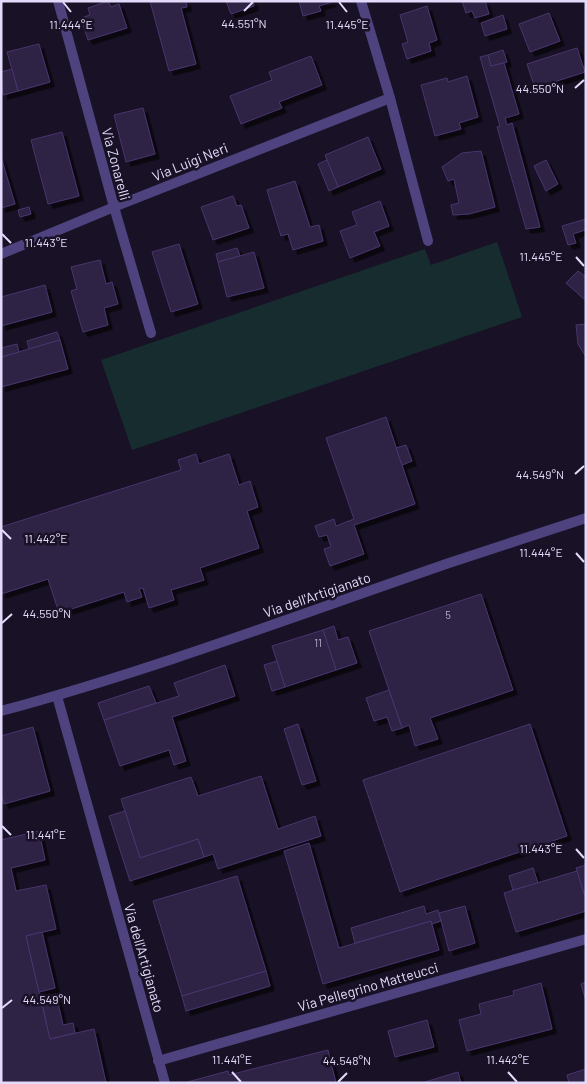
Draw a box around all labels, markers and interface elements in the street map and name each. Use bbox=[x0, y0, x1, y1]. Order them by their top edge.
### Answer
text: 44.551°N bbox=[221, 16, 267, 30]
text: 11.444°E bbox=[49, 17, 93, 31]
text: 11.445°E bbox=[326, 17, 369, 31]
text: 44.550°N bbox=[516, 81, 564, 95]
street label: Via Zonarelli bbox=[99, 126, 134, 202]
street label: Via Luigi Neri bbox=[149, 139, 230, 184]
text: 11.443°E bbox=[24, 235, 68, 249]
text: 11.445°E bbox=[520, 249, 563, 263]
text: 44.549°N bbox=[516, 467, 564, 481]
text: 11.442°E bbox=[24, 531, 68, 545]
text: 11.444°E bbox=[519, 545, 563, 559]
street label: Via dell'Artigianato bbox=[261, 568, 373, 621]
text: 44.550°N bbox=[23, 606, 71, 620]
house number: 5 bbox=[445, 608, 451, 621]
house number: 11 bbox=[314, 636, 322, 649]
text: 11.441°E bbox=[26, 827, 66, 841]
text: 11.443°E bbox=[519, 841, 563, 855]
street label: Via dell'Artigianato bbox=[121, 902, 168, 1014]
street label: Via Pellegrino Matteucci bbox=[296, 958, 440, 1015]
text: 44.549°N bbox=[23, 992, 71, 1006]
text: 11.441°E bbox=[212, 1052, 252, 1066]
text: 11.442°E bbox=[486, 1052, 530, 1066]
text: 44.548°N bbox=[323, 1053, 371, 1067]

